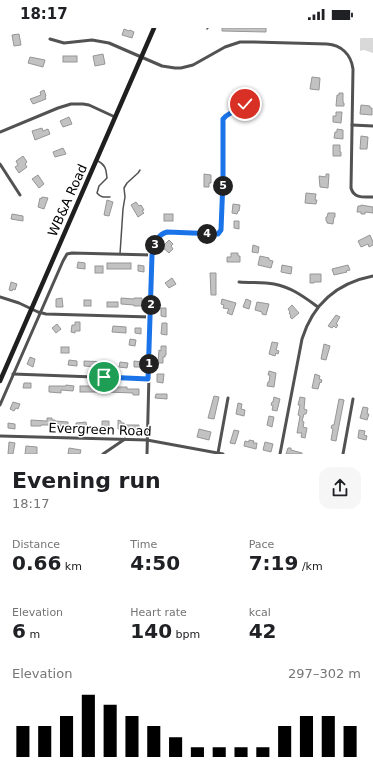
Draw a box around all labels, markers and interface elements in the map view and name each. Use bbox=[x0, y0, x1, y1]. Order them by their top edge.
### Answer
text: 18:17 bbox=[20, 5, 68, 23]
pin bbox=[228, 87, 262, 121]
icon: check bbox=[234, 93, 256, 115]
street label: WB&A Road bbox=[45, 162, 90, 239]
pin: 5 bbox=[213, 176, 233, 196]
text: 5 bbox=[219, 179, 227, 192]
pin: 4 bbox=[197, 224, 217, 244]
text: 4 bbox=[203, 227, 211, 240]
pin: 3 bbox=[145, 235, 165, 255]
text: 3 bbox=[151, 238, 159, 251]
pin: 2 bbox=[141, 295, 161, 315]
text: 2 bbox=[147, 298, 155, 311]
pin: 1 bbox=[139, 354, 159, 374]
text: 1 bbox=[145, 357, 153, 370]
pin bbox=[87, 360, 121, 394]
icon: arrive bbox=[93, 366, 115, 388]
street label: Evergreen Road bbox=[48, 420, 152, 439]
button: share bbox=[319, 467, 361, 509]
text: Evening run bbox=[12, 468, 161, 493]
text: 18:17 bbox=[12, 496, 49, 511]
text: Distance bbox=[12, 538, 60, 551]
text: Time bbox=[130, 538, 157, 551]
text: Pace bbox=[249, 538, 274, 551]
text: 0.66 bbox=[12, 551, 61, 575]
text: 4:50 bbox=[130, 551, 180, 575]
text: 7:19 bbox=[249, 551, 298, 575]
text: km bbox=[61, 560, 82, 573]
text: /km bbox=[298, 560, 323, 573]
text: Elevation bbox=[12, 606, 63, 619]
text: Heart rate bbox=[130, 606, 187, 619]
text: kcal bbox=[249, 606, 271, 619]
text: 6 bbox=[12, 619, 26, 643]
text: 140 bbox=[130, 619, 172, 643]
text: 42 bbox=[249, 619, 277, 643]
text: m bbox=[26, 628, 40, 641]
text: bpm bbox=[172, 628, 200, 641]
text: Elevation bbox=[12, 666, 72, 681]
text: 297–302 m bbox=[288, 666, 361, 681]

